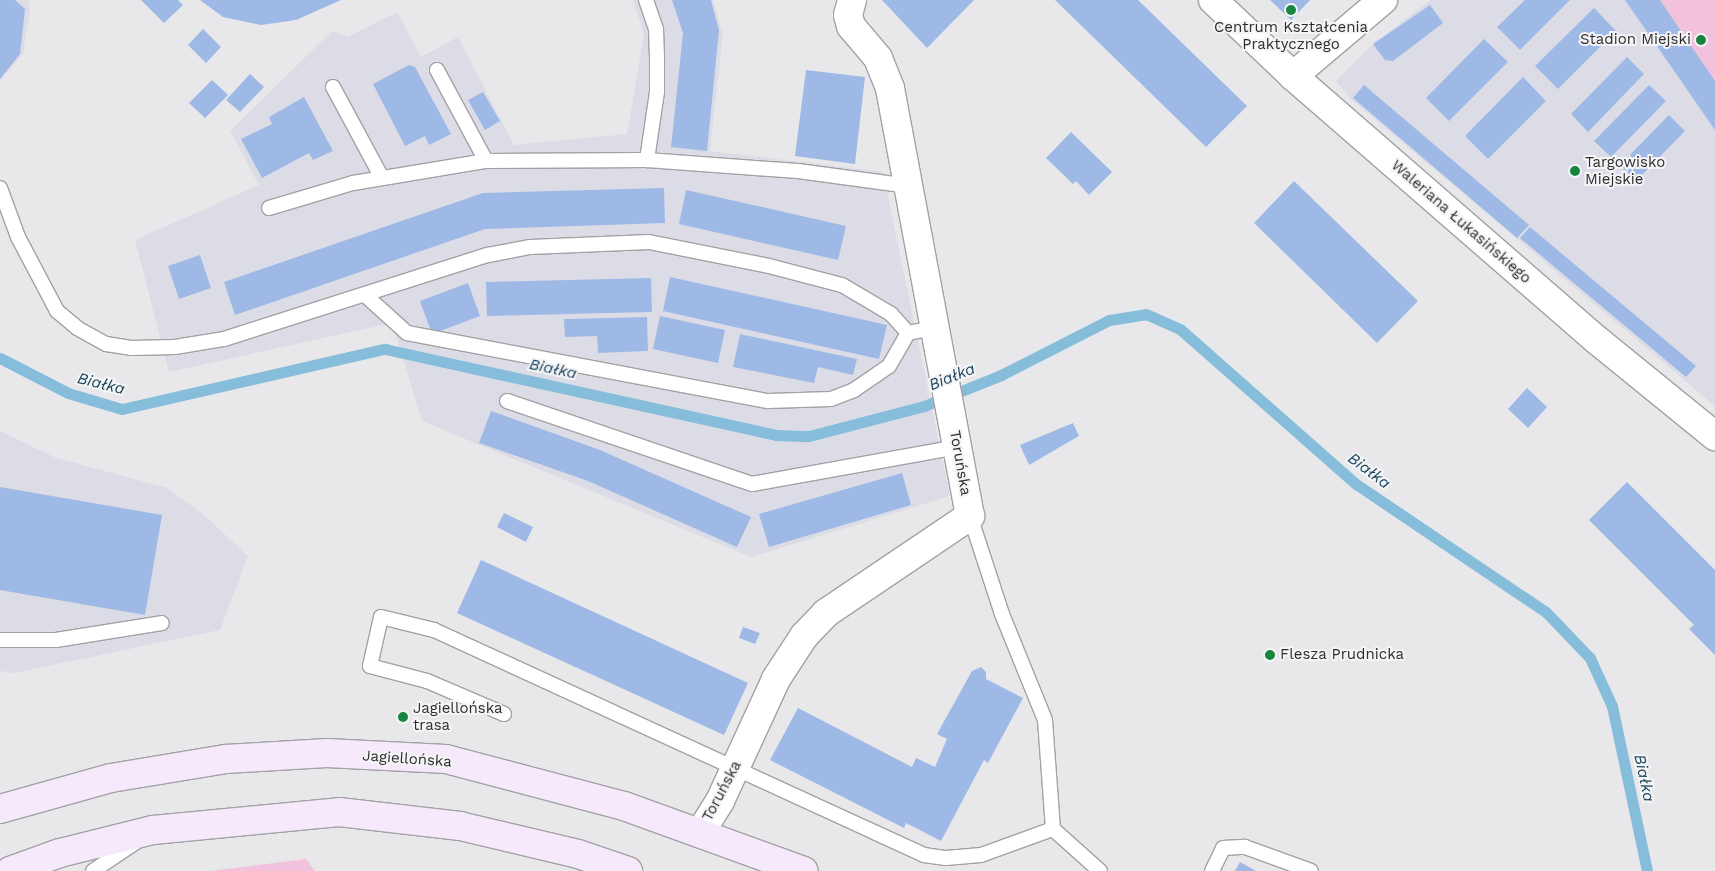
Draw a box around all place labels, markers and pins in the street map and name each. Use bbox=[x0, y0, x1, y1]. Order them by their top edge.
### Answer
marker: Centrum Kształcenia Praktycznego bbox=[1285, 4, 1297, 16]
place label: Centrum Kształcenia Praktycznego bbox=[1214, 18, 1368, 53]
place label: Stadion Miejski bbox=[1580, 31, 1691, 49]
marker: Stadion Miejski bbox=[1695, 34, 1707, 46]
place label: Targowisko Miejskie bbox=[1585, 153, 1665, 188]
marker: Targowisko Miejskie bbox=[1569, 165, 1581, 177]
place label: Flesza Prudnicka bbox=[1280, 646, 1404, 664]
marker: Flesza Prudnicka bbox=[1264, 649, 1276, 661]
place label: Jagiellońska trasa bbox=[413, 699, 503, 734]
marker: Jagiellońska trasa bbox=[397, 711, 409, 723]

